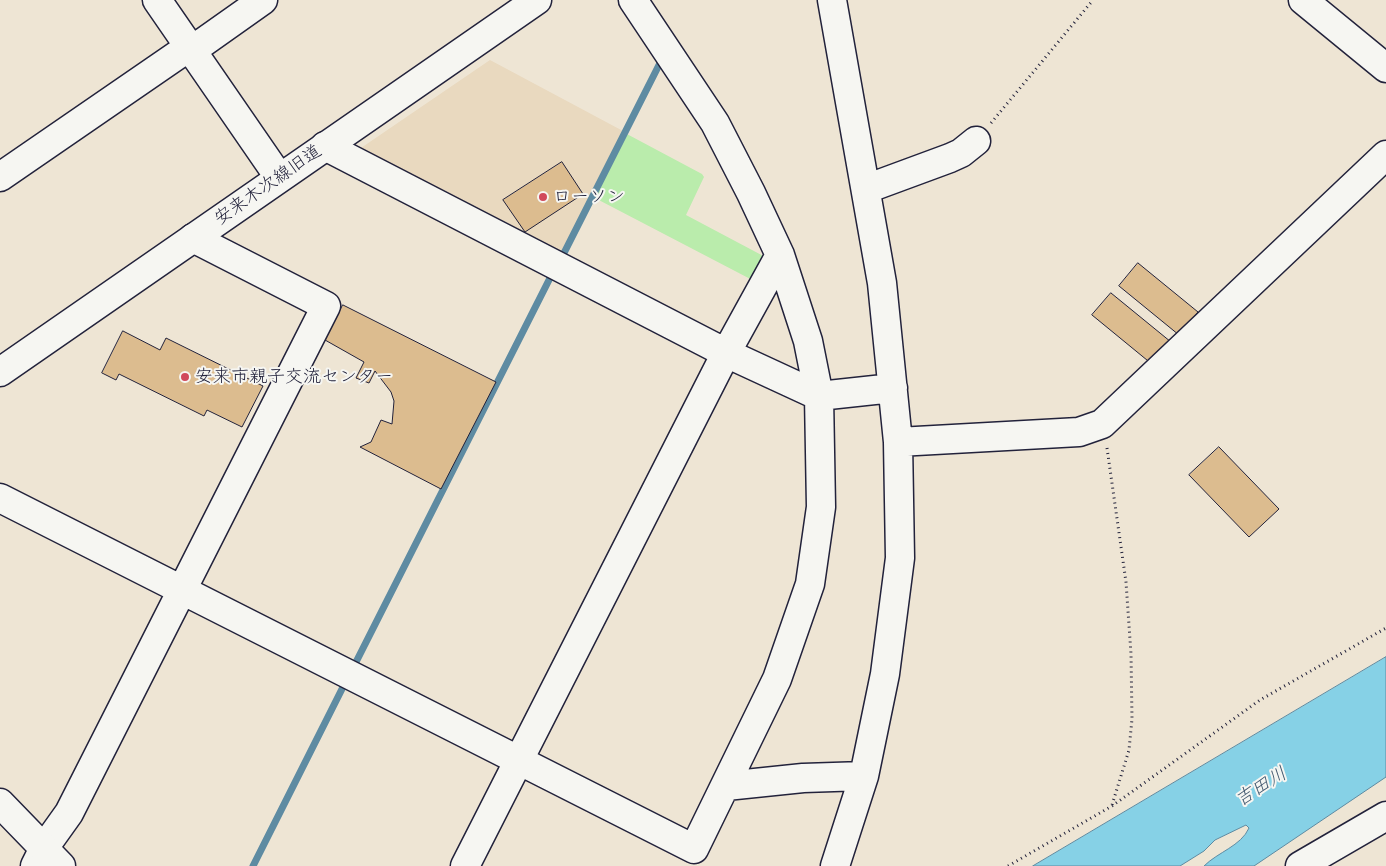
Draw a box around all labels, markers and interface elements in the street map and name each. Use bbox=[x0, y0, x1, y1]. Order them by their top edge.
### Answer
street label: 安来木次線旧道 bbox=[210, 140, 326, 230]
place label: ローソン bbox=[553, 186, 625, 208]
marker: ローソン bbox=[537, 191, 549, 203]
place label: 安来市親子交流センター bbox=[195, 366, 393, 388]
marker: 安来市親子交流センター bbox=[179, 371, 191, 383]
water label: 吉田川 bbox=[1231, 762, 1291, 812]

